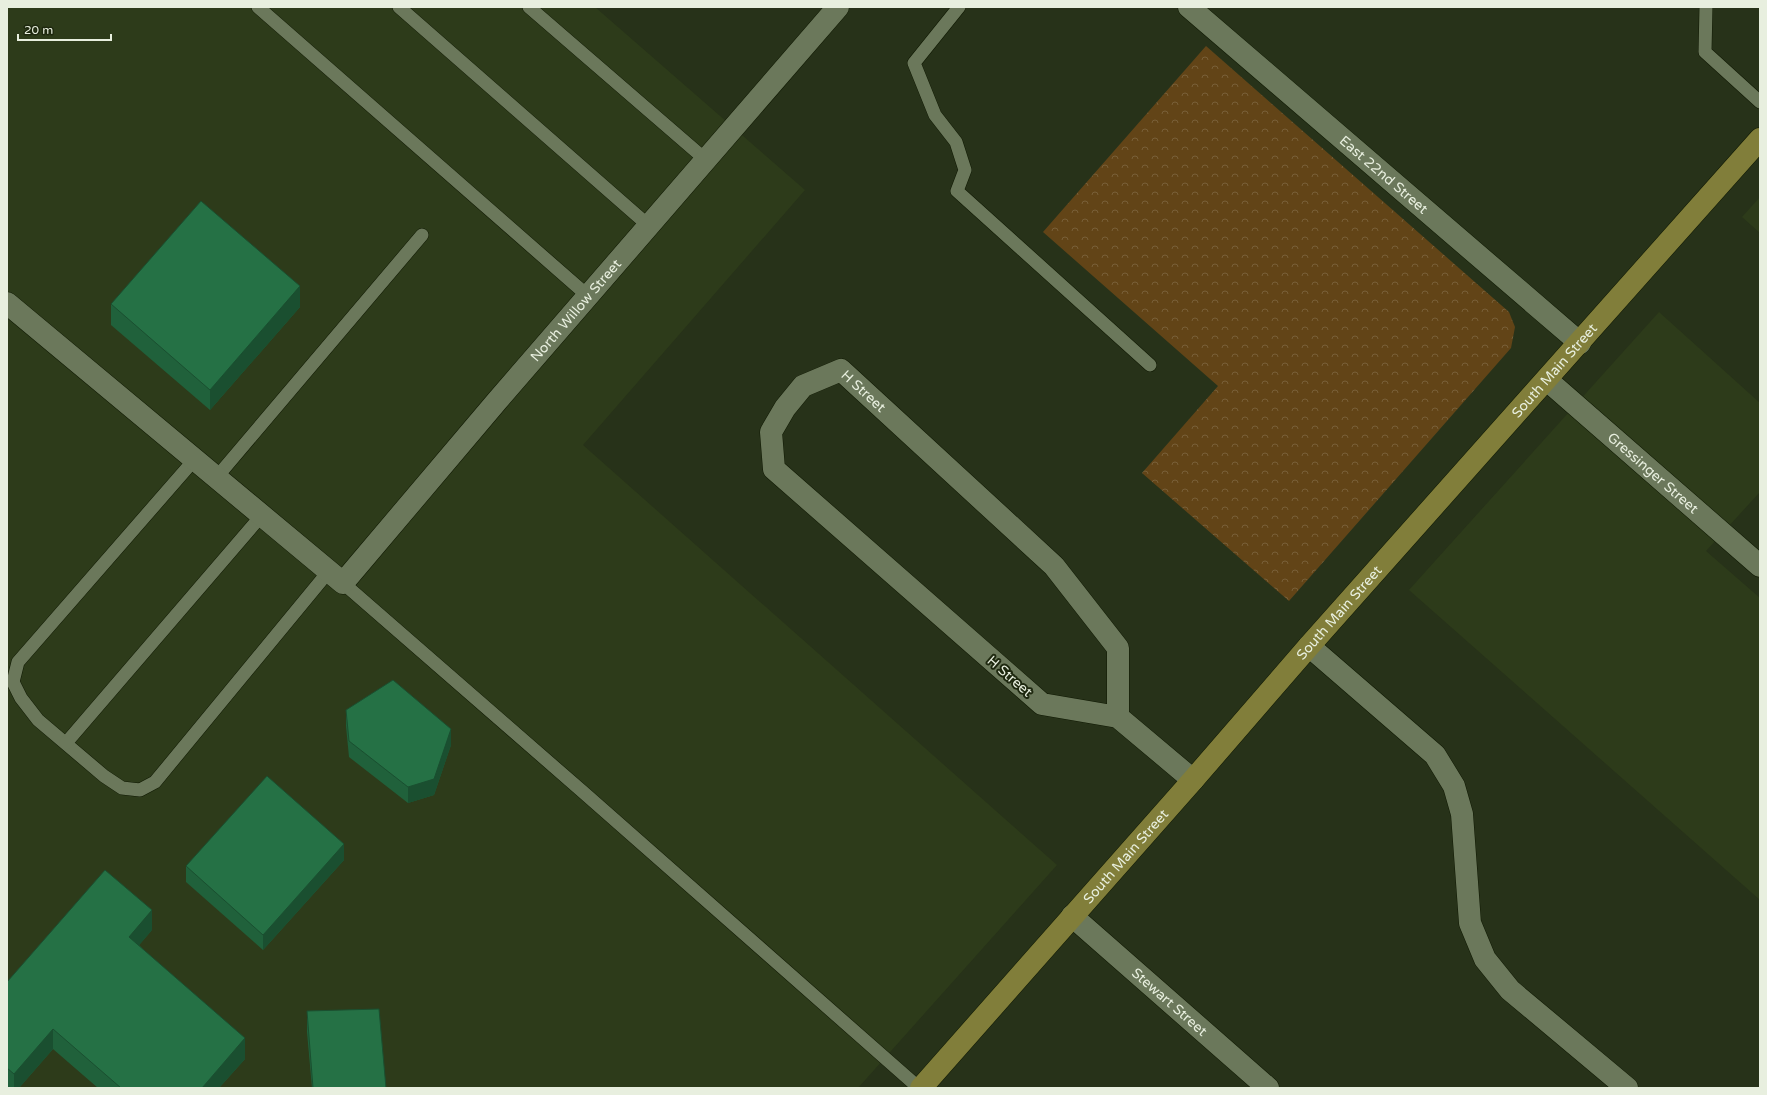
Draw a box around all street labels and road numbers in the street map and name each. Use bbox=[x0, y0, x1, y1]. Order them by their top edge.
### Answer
street label: East 22nd Street bbox=[1336, 132, 1432, 218]
street label: North Willow Street bbox=[527, 255, 626, 365]
street label: South Main Street bbox=[1508, 320, 1601, 421]
street label: H Street bbox=[838, 367, 890, 416]
street label: Gressinger Street bbox=[1604, 429, 1702, 518]
street label: South Main Street bbox=[1293, 562, 1386, 663]
street label: H Street bbox=[984, 652, 1036, 701]
street label: South Main Street bbox=[1080, 806, 1173, 907]
street label: Stewart Street bbox=[1128, 964, 1211, 1040]

